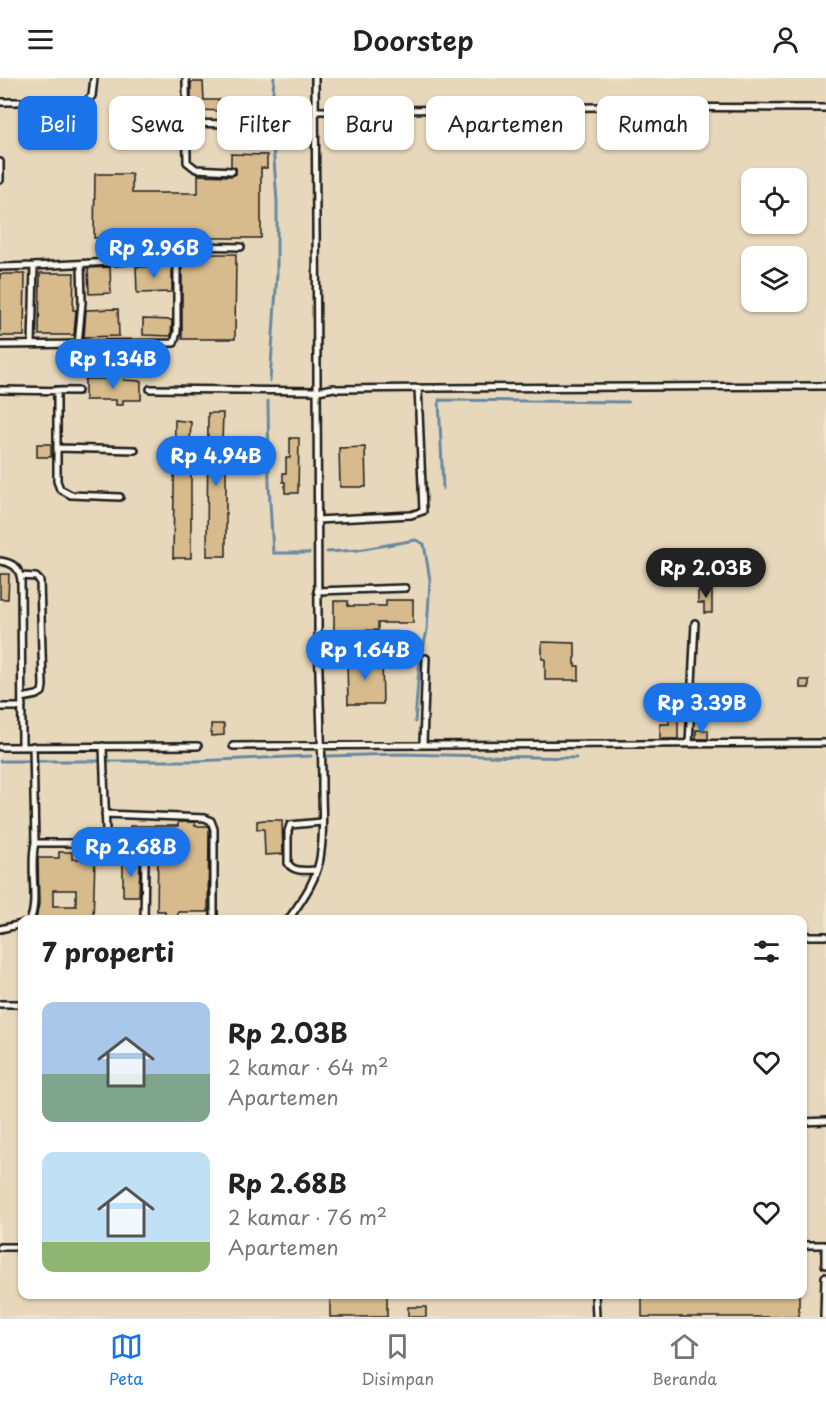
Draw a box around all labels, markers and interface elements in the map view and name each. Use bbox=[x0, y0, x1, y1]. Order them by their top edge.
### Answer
text: Doorstep bbox=[352, 19, 474, 60]
icon: menu bbox=[24, 23, 57, 56]
icon: person bbox=[769, 23, 802, 56]
chip: Beli bbox=[18, 96, 97, 150]
chip: Sewa bbox=[109, 96, 205, 150]
chip: Filter bbox=[217, 96, 312, 150]
chip: Baru bbox=[324, 96, 414, 150]
chip: Apartemen bbox=[426, 96, 585, 150]
chip: Rumah bbox=[597, 96, 709, 150]
map controls bbox=[741, 168, 807, 312]
button: locate bbox=[741, 168, 807, 234]
pin: Rp 2.96B bbox=[92, 228, 216, 279]
text: Rp 2.96B bbox=[109, 232, 199, 262]
button: layers bbox=[741, 246, 807, 312]
pin: Rp 1.34B bbox=[51, 339, 175, 390]
text: Rp 1.34B bbox=[69, 343, 157, 373]
pin: Rp 4.94B bbox=[154, 436, 278, 487]
text: Rp 4.94B bbox=[170, 440, 262, 470]
pin: Rp 2.03B bbox=[644, 548, 768, 599]
text: Rp 2.03B bbox=[660, 552, 752, 582]
pin: Rp 1.64B bbox=[303, 630, 427, 681]
text: Rp 1.64B bbox=[320, 634, 410, 664]
pin: Rp 3.39B bbox=[640, 683, 764, 734]
text: Rp 3.39B bbox=[657, 687, 747, 717]
pin: Rp 2.68B bbox=[69, 827, 193, 878]
text: Rp 2.68B bbox=[85, 831, 177, 861]
text: 7 properti bbox=[42, 932, 174, 971]
icon: filters bbox=[750, 935, 783, 968]
text: Rp 2.03B bbox=[228, 1013, 348, 1052]
icon: home bbox=[90, 1026, 162, 1098]
icon: heart bbox=[750, 1046, 783, 1079]
text: 2 kamar · 64 m² bbox=[228, 1052, 389, 1082]
text: Apartemen bbox=[228, 1082, 339, 1112]
text: Rp 2.68B bbox=[228, 1163, 347, 1202]
icon: home bbox=[90, 1176, 162, 1248]
icon: heart bbox=[750, 1196, 783, 1229]
text: 2 kamar · 76 m² bbox=[228, 1202, 387, 1232]
text: Apartemen bbox=[228, 1232, 339, 1262]
tab: Peta bbox=[109, 1330, 143, 1390]
tab: Disimpan bbox=[361, 1330, 434, 1390]
tab: Beranda bbox=[652, 1330, 717, 1390]

